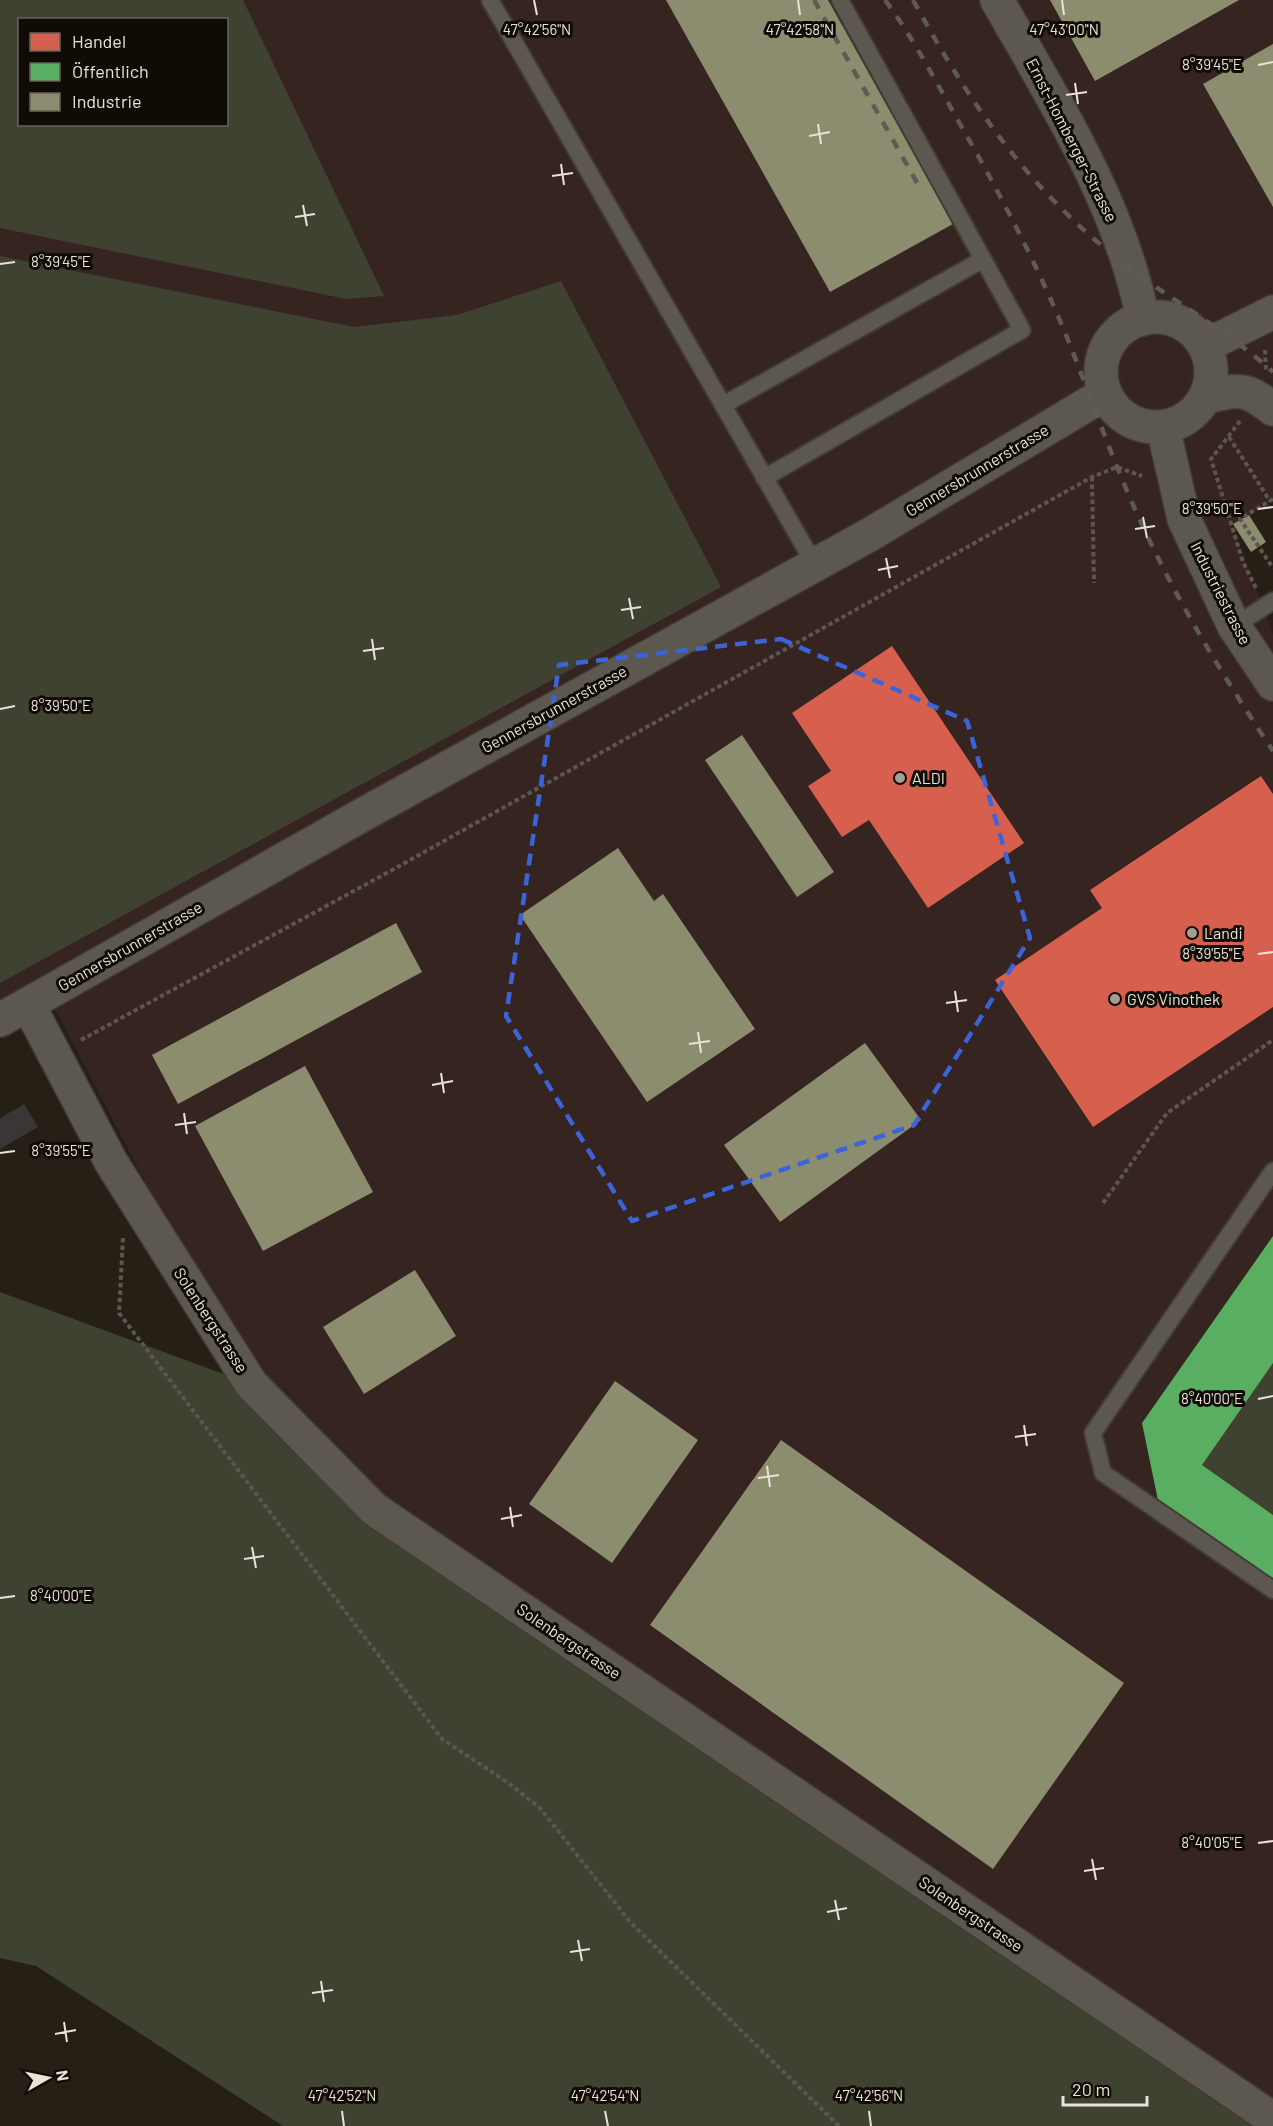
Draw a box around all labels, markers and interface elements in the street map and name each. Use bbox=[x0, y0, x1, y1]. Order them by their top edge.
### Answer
legend bbox=[18, 18, 228, 126]
text: 47°42'56"N bbox=[503, 20, 571, 38]
text: 47°42'58"N bbox=[766, 20, 834, 38]
text: 47°43'00"N bbox=[1029, 20, 1099, 38]
text: Handel bbox=[72, 30, 126, 52]
street label: Ernst-Homberger-Strasse bbox=[1023, 55, 1122, 225]
text: 8°39'45"E bbox=[1182, 55, 1242, 73]
text: Öffentlich bbox=[72, 60, 149, 82]
text: Industrie bbox=[72, 90, 142, 112]
text: 8°39'45"E bbox=[31, 252, 91, 270]
street label: Gennersbrunnerstrasse bbox=[902, 419, 1052, 520]
text: 8°39'50"E bbox=[1182, 499, 1242, 517]
street label: Industriestrasse bbox=[1187, 538, 1256, 647]
street label: Gennersbrunnerstrasse bbox=[478, 661, 630, 756]
text: 8°39'50"E bbox=[31, 696, 91, 714]
place label: ALDI bbox=[912, 768, 945, 787]
marker: ALDI bbox=[893, 771, 907, 785]
street label: Gennersbrunnerstrasse bbox=[54, 897, 205, 995]
place label: Landi bbox=[1204, 923, 1243, 942]
marker: Landi bbox=[1185, 926, 1199, 940]
text: 8°39'55"E bbox=[1182, 944, 1242, 962]
place label: GVS Vinothek bbox=[1127, 989, 1220, 1008]
marker: GVS Vinothek bbox=[1108, 992, 1122, 1006]
text: 8°39'55"E bbox=[31, 1141, 91, 1159]
street label: Solenbergstrasse bbox=[170, 1264, 252, 1376]
text: 8°40'00"E bbox=[1181, 1389, 1243, 1407]
text: 8°40'00"E bbox=[30, 1586, 92, 1604]
street label: Solenbergstrasse bbox=[514, 1599, 625, 1682]
text: 8°40'05"E bbox=[1181, 1833, 1243, 1851]
street label: Solenbergstrasse bbox=[916, 1872, 1027, 1955]
north arrow bbox=[18, 2048, 78, 2108]
text: N bbox=[53, 2069, 74, 2082]
scale bar bbox=[1063, 2069, 1147, 2107]
text: 20 m bbox=[1072, 2078, 1110, 2100]
text: 47°42'52"N bbox=[308, 2086, 376, 2104]
text: 47°42'54"N bbox=[571, 2086, 639, 2104]
text: 47°42'56"N bbox=[835, 2086, 903, 2104]

